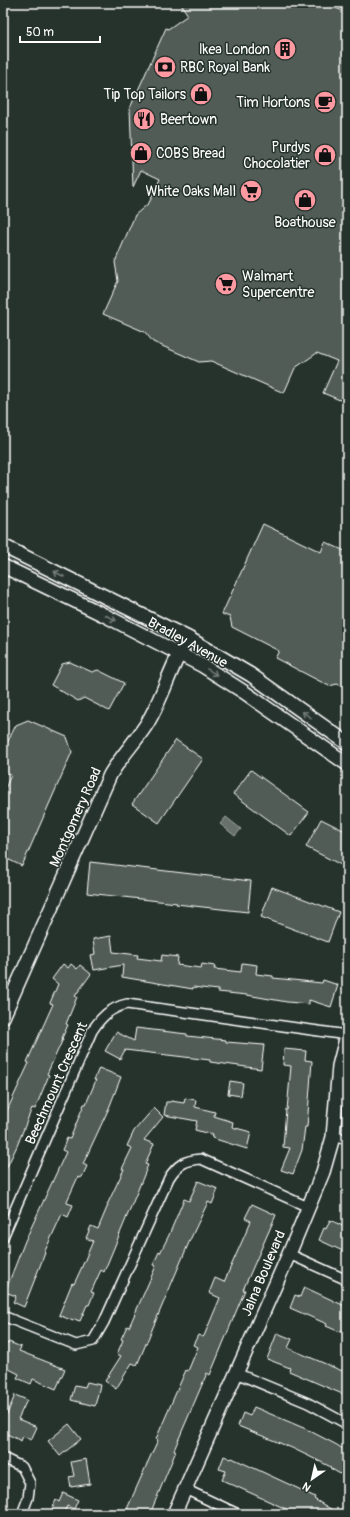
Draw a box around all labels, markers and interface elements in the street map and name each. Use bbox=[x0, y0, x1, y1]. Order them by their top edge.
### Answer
scale bar bbox=[20, 18, 100, 44]
text: 50 m bbox=[26, 25, 54, 40]
building icon: Ikea London bbox=[272, 36, 298, 62]
place label: Ikea London bbox=[199, 41, 270, 58]
bank icon: RBC Royal Bank bbox=[152, 54, 178, 80]
place label: RBC Royal Bank bbox=[180, 59, 270, 76]
shop icon: Tip Top Tailors bbox=[188, 81, 214, 107]
place label: Tip Top Tailors bbox=[104, 86, 187, 103]
cafe icon: Tim Hortons bbox=[312, 89, 338, 115]
place label: Tim Hortons bbox=[236, 94, 311, 111]
restaurant icon: Beertown bbox=[131, 106, 157, 132]
place label: Beertown bbox=[160, 111, 217, 128]
place label: Purdys Chocolatier bbox=[243, 139, 311, 172]
shop icon: COBS Bread bbox=[128, 140, 154, 166]
shop icon: Purdys Chocolatier bbox=[312, 142, 338, 168]
place label: COBS Bread bbox=[156, 145, 225, 162]
supermarket icon: White Oaks Mall bbox=[238, 178, 264, 204]
place label: White Oaks Mall bbox=[145, 183, 236, 200]
shop icon: Boathouse bbox=[292, 187, 318, 213]
place label: Boathouse bbox=[274, 214, 336, 231]
place label: Walmart Supercentre bbox=[242, 268, 315, 301]
supermarket icon: Walmart Supercentre bbox=[213, 271, 239, 297]
one-way arrow bbox=[53, 570, 65, 577]
street label: Bradley Avenue bbox=[145, 614, 231, 671]
one-way arrow bbox=[104, 615, 116, 622]
one-way arrow bbox=[206, 668, 217, 676]
one-way arrow bbox=[302, 710, 313, 719]
street label: Montgomery Road bbox=[46, 765, 105, 870]
street label: Beechmount Crescent bbox=[22, 1019, 91, 1147]
street label: Jalna Boulevard bbox=[238, 1228, 289, 1318]
north arrow bbox=[292, 1459, 332, 1499]
text: N bbox=[300, 1479, 313, 1494]

